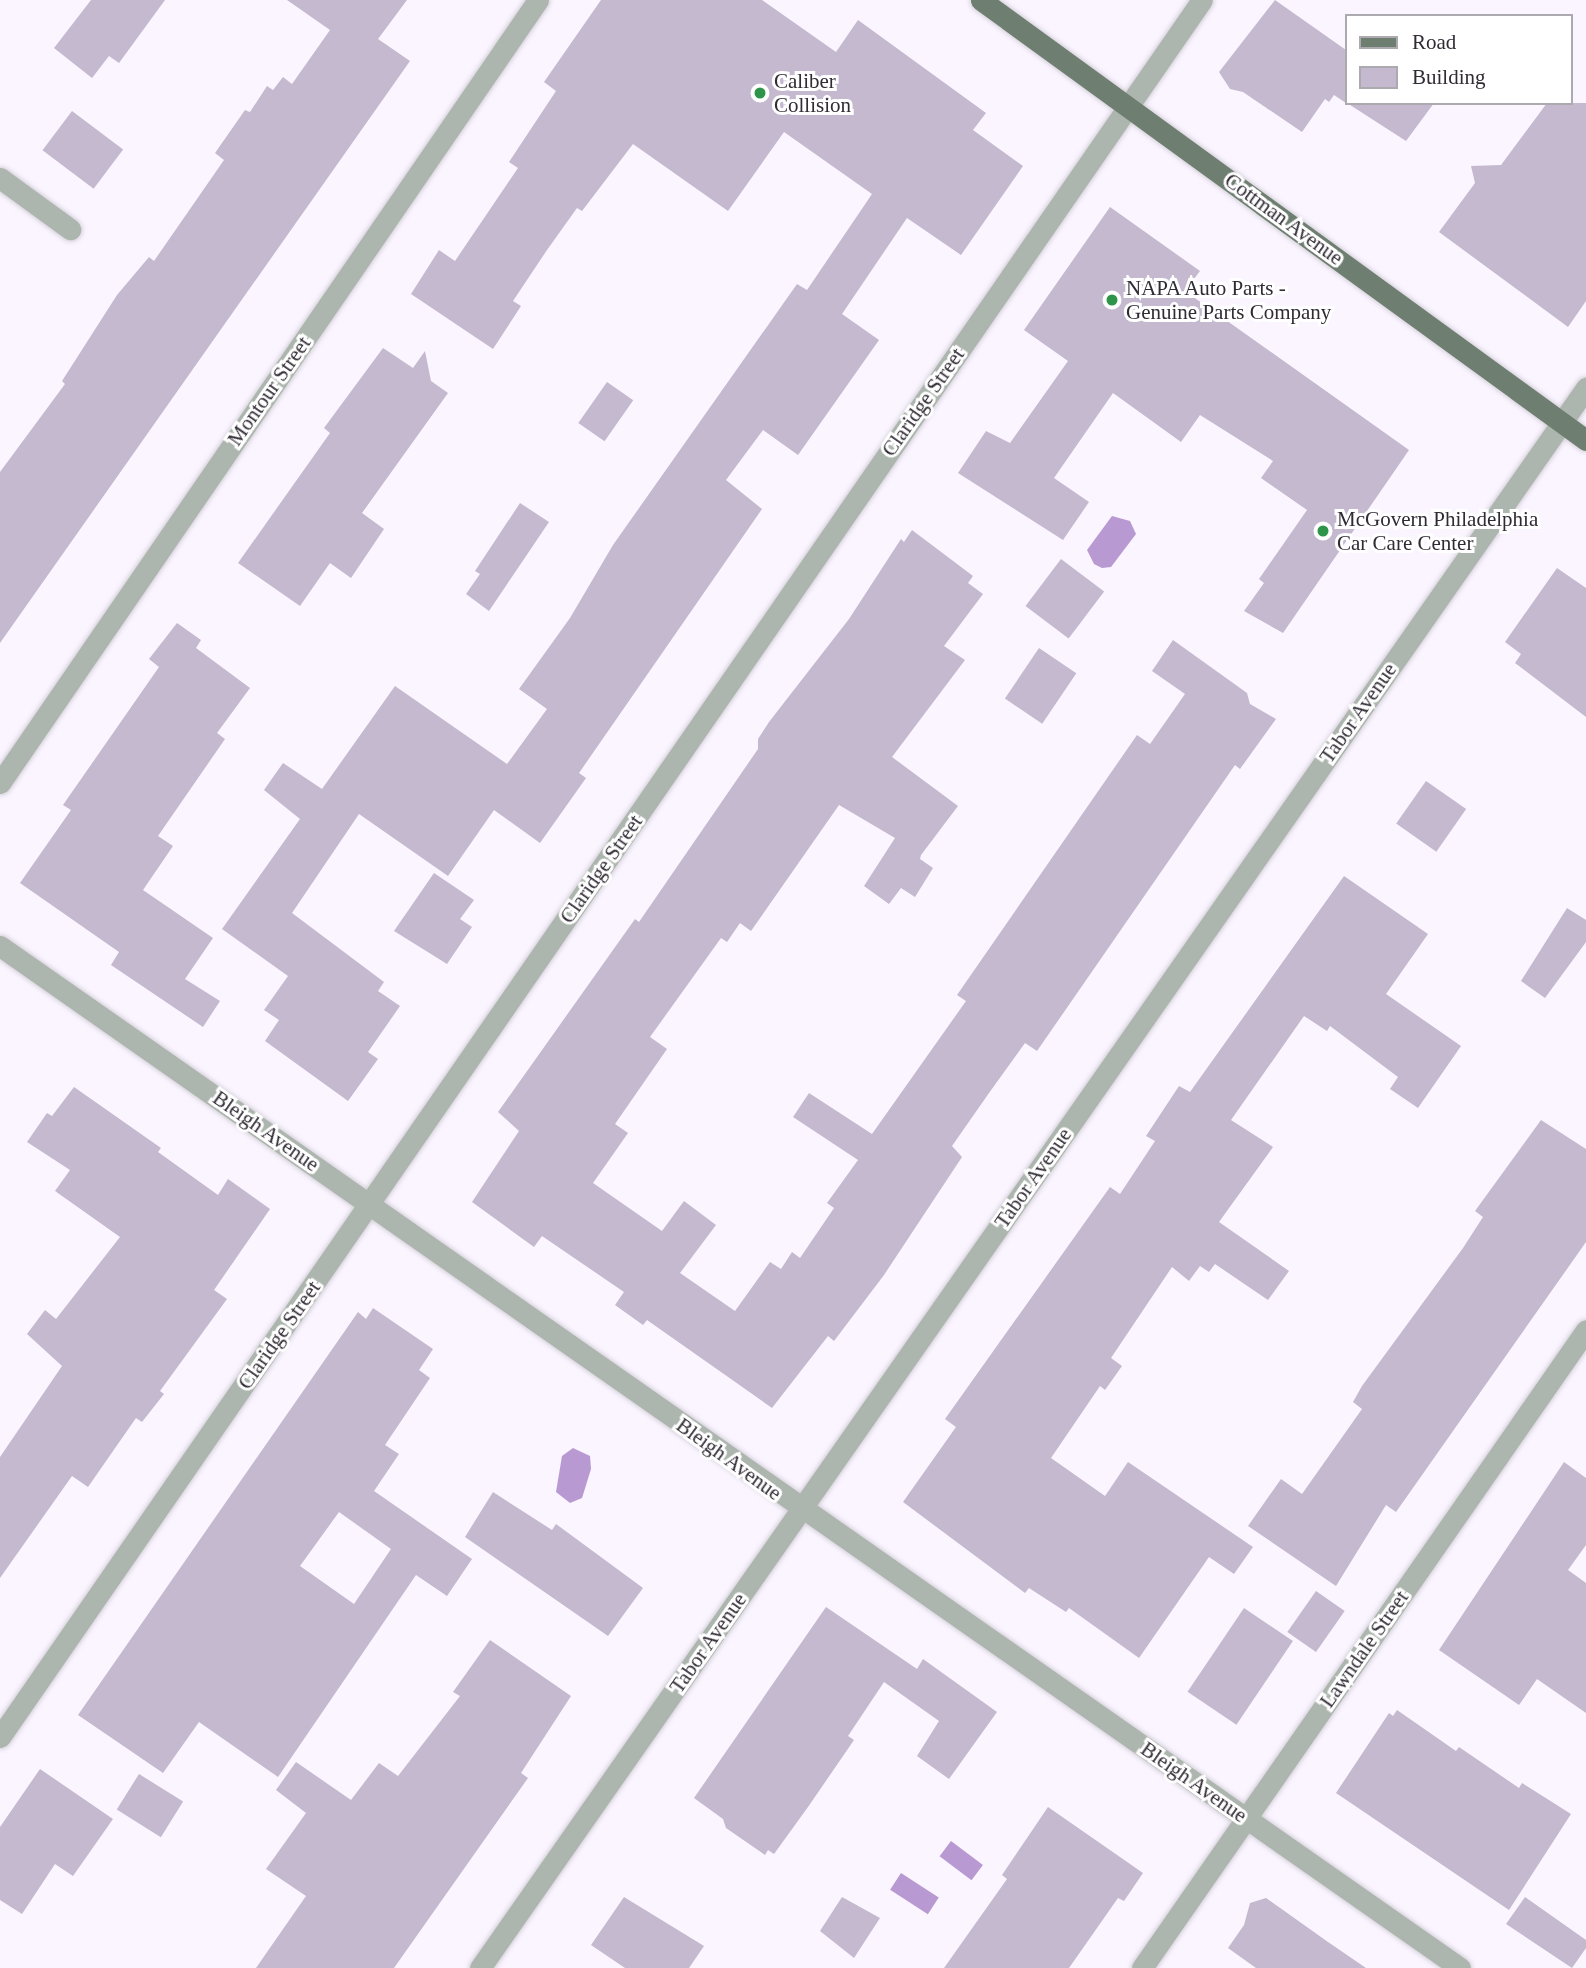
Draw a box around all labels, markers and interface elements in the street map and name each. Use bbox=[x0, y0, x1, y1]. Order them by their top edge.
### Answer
legend bbox=[1344, 14, 1572, 105]
text: Road bbox=[1412, 30, 1456, 54]
text: Building bbox=[1412, 65, 1486, 89]
place label: Caliber Collision bbox=[774, 68, 851, 118]
marker: Caliber Collision bbox=[752, 85, 768, 101]
street label: Cottman Avenue bbox=[1219, 167, 1349, 271]
place label: NAPA Auto Parts - Genuine Parts Company bbox=[1126, 275, 1331, 325]
marker: NAPA Auto Parts - Genuine Parts Company bbox=[1104, 292, 1120, 308]
street label: Montour Street bbox=[222, 331, 316, 451]
street label: Claridge Street bbox=[876, 343, 970, 461]
place label: McGovern Philadelphia Car Care Center bbox=[1337, 506, 1538, 556]
marker: McGovern Philadelphia Car Care Center bbox=[1315, 523, 1331, 539]
street label: Tabor Avenue bbox=[1314, 658, 1402, 768]
street label: Claridge Street bbox=[554, 810, 648, 928]
street label: Bleigh Avenue bbox=[208, 1085, 324, 1177]
street label: Tabor Avenue bbox=[989, 1123, 1077, 1233]
street label: Claridge Street bbox=[232, 1276, 326, 1394]
street label: Bleigh Avenue bbox=[671, 1412, 787, 1506]
street label: Lawndale Street bbox=[1314, 1586, 1414, 1712]
street label: Tabor Avenue bbox=[664, 1588, 752, 1698]
street label: Bleigh Avenue bbox=[1136, 1736, 1252, 1828]

